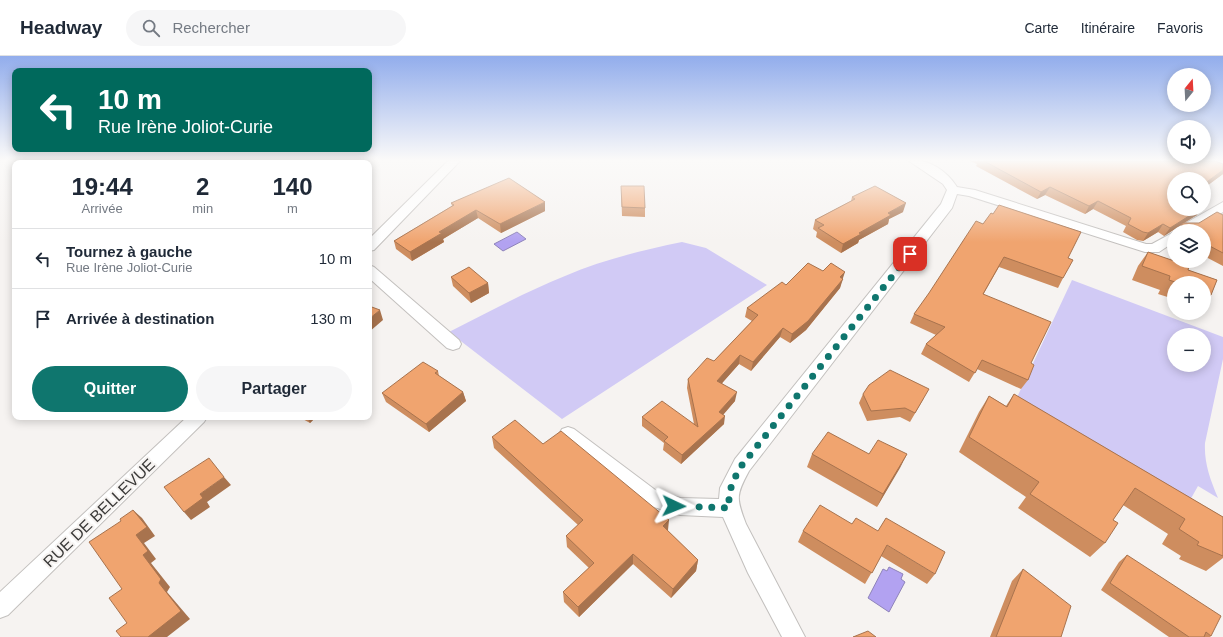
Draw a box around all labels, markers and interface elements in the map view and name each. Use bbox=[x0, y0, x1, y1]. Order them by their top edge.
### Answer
search box bbox=[126, 10, 406, 46]
text: Headway bbox=[20, 17, 102, 38]
icon: search bbox=[140, 17, 162, 39]
text: Rechercher bbox=[172, 19, 250, 36]
text: Carte bbox=[1024, 20, 1059, 36]
text: Itinéraire bbox=[1081, 20, 1135, 36]
text: Favoris bbox=[1157, 20, 1203, 36]
north arrow bbox=[1167, 68, 1211, 112]
map controls bbox=[1167, 68, 1211, 372]
icon: left bbox=[32, 84, 84, 136]
text: 10 m bbox=[98, 84, 162, 115]
text: Rue Irène Joliot-Curie bbox=[98, 117, 273, 137]
button: sound bbox=[1167, 120, 1211, 164]
button: search bbox=[1167, 172, 1211, 216]
text: 19:44 bbox=[71, 173, 133, 200]
text: 2 bbox=[196, 173, 209, 200]
text: 140 bbox=[273, 173, 313, 200]
text: Arrivée bbox=[81, 201, 123, 216]
text: min bbox=[192, 201, 213, 216]
text: m bbox=[287, 201, 298, 216]
button: layers bbox=[1167, 224, 1211, 268]
pin bbox=[893, 237, 927, 271]
text: Tournez à gauche bbox=[66, 243, 192, 260]
icon: arrive bbox=[899, 243, 921, 265]
icon: left bbox=[32, 248, 54, 270]
text: 10 m bbox=[319, 250, 352, 267]
text: Rue Irène Joliot-Curie bbox=[66, 260, 192, 275]
button: + bbox=[1167, 276, 1211, 320]
icon: arrive bbox=[32, 308, 54, 330]
text: Arrivée à destination bbox=[66, 310, 214, 327]
text: 130 m bbox=[310, 310, 352, 327]
button: − bbox=[1167, 328, 1211, 372]
button: Quitter bbox=[32, 366, 188, 412]
button: Partager bbox=[196, 366, 352, 412]
street label: RUE DE BELLEVUE bbox=[40, 456, 158, 570]
position arrow bbox=[653, 485, 695, 527]

